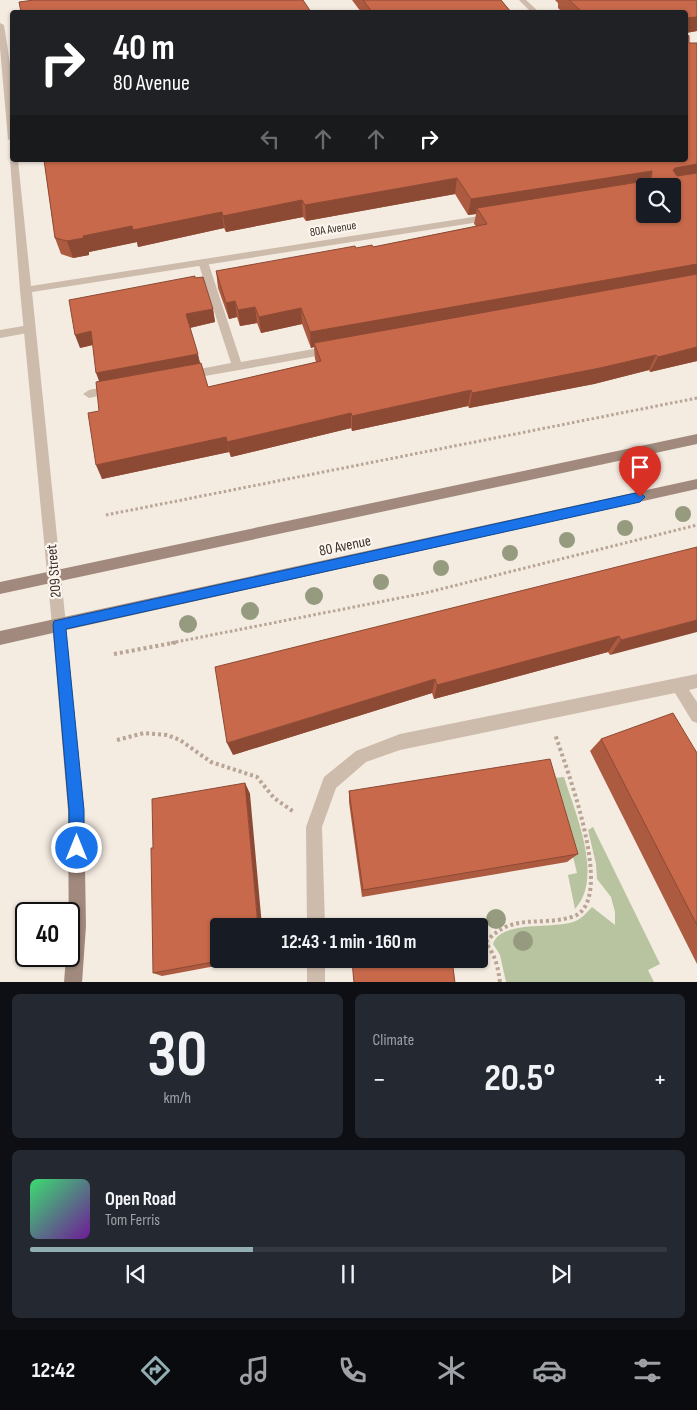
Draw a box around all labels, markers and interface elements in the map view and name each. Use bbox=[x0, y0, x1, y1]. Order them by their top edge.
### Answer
text: 40 m bbox=[113, 27, 175, 70]
icon: right bbox=[30, 30, 95, 95]
text: 80 Avenue bbox=[113, 70, 190, 97]
icon: left bbox=[256, 125, 284, 153]
icon: ahead bbox=[309, 125, 337, 153]
icon: ahead bbox=[362, 125, 390, 153]
icon: right bbox=[415, 125, 443, 153]
map controls bbox=[636, 178, 681, 223]
button: search bbox=[636, 178, 681, 223]
street label: 80A Avenue bbox=[309, 218, 358, 240]
pin bbox=[619, 446, 661, 497]
icon: arrive bbox=[626, 453, 654, 481]
street label: 80 Avenue bbox=[317, 531, 373, 561]
street label: 209 Street bbox=[42, 543, 66, 599]
position arrow bbox=[50, 821, 102, 873]
speed limit sign: 40 bbox=[15, 902, 80, 967]
text: 12:43 · 1 min · 160 m bbox=[282, 931, 416, 954]
text: 30 bbox=[147, 1017, 207, 1095]
text: Climate bbox=[373, 1031, 414, 1050]
text: 20.5° bbox=[484, 1056, 555, 1101]
text: − bbox=[373, 1063, 386, 1096]
text: + bbox=[653, 1063, 667, 1096]
text: km/h bbox=[163, 1089, 191, 1108]
text: Open Road bbox=[105, 1188, 176, 1211]
text: Tom Ferris bbox=[105, 1211, 160, 1230]
icon: previous bbox=[122, 1260, 150, 1288]
icon: pause bbox=[334, 1260, 362, 1288]
icon: next bbox=[547, 1260, 575, 1288]
icon: directions bbox=[138, 1353, 173, 1388]
icon: music bbox=[237, 1353, 272, 1388]
icon: phone bbox=[335, 1353, 370, 1388]
icon: climate bbox=[434, 1353, 469, 1388]
icon: car bbox=[532, 1353, 567, 1388]
icon: filters bbox=[630, 1353, 665, 1388]
text: 12:42 bbox=[32, 1357, 75, 1384]

